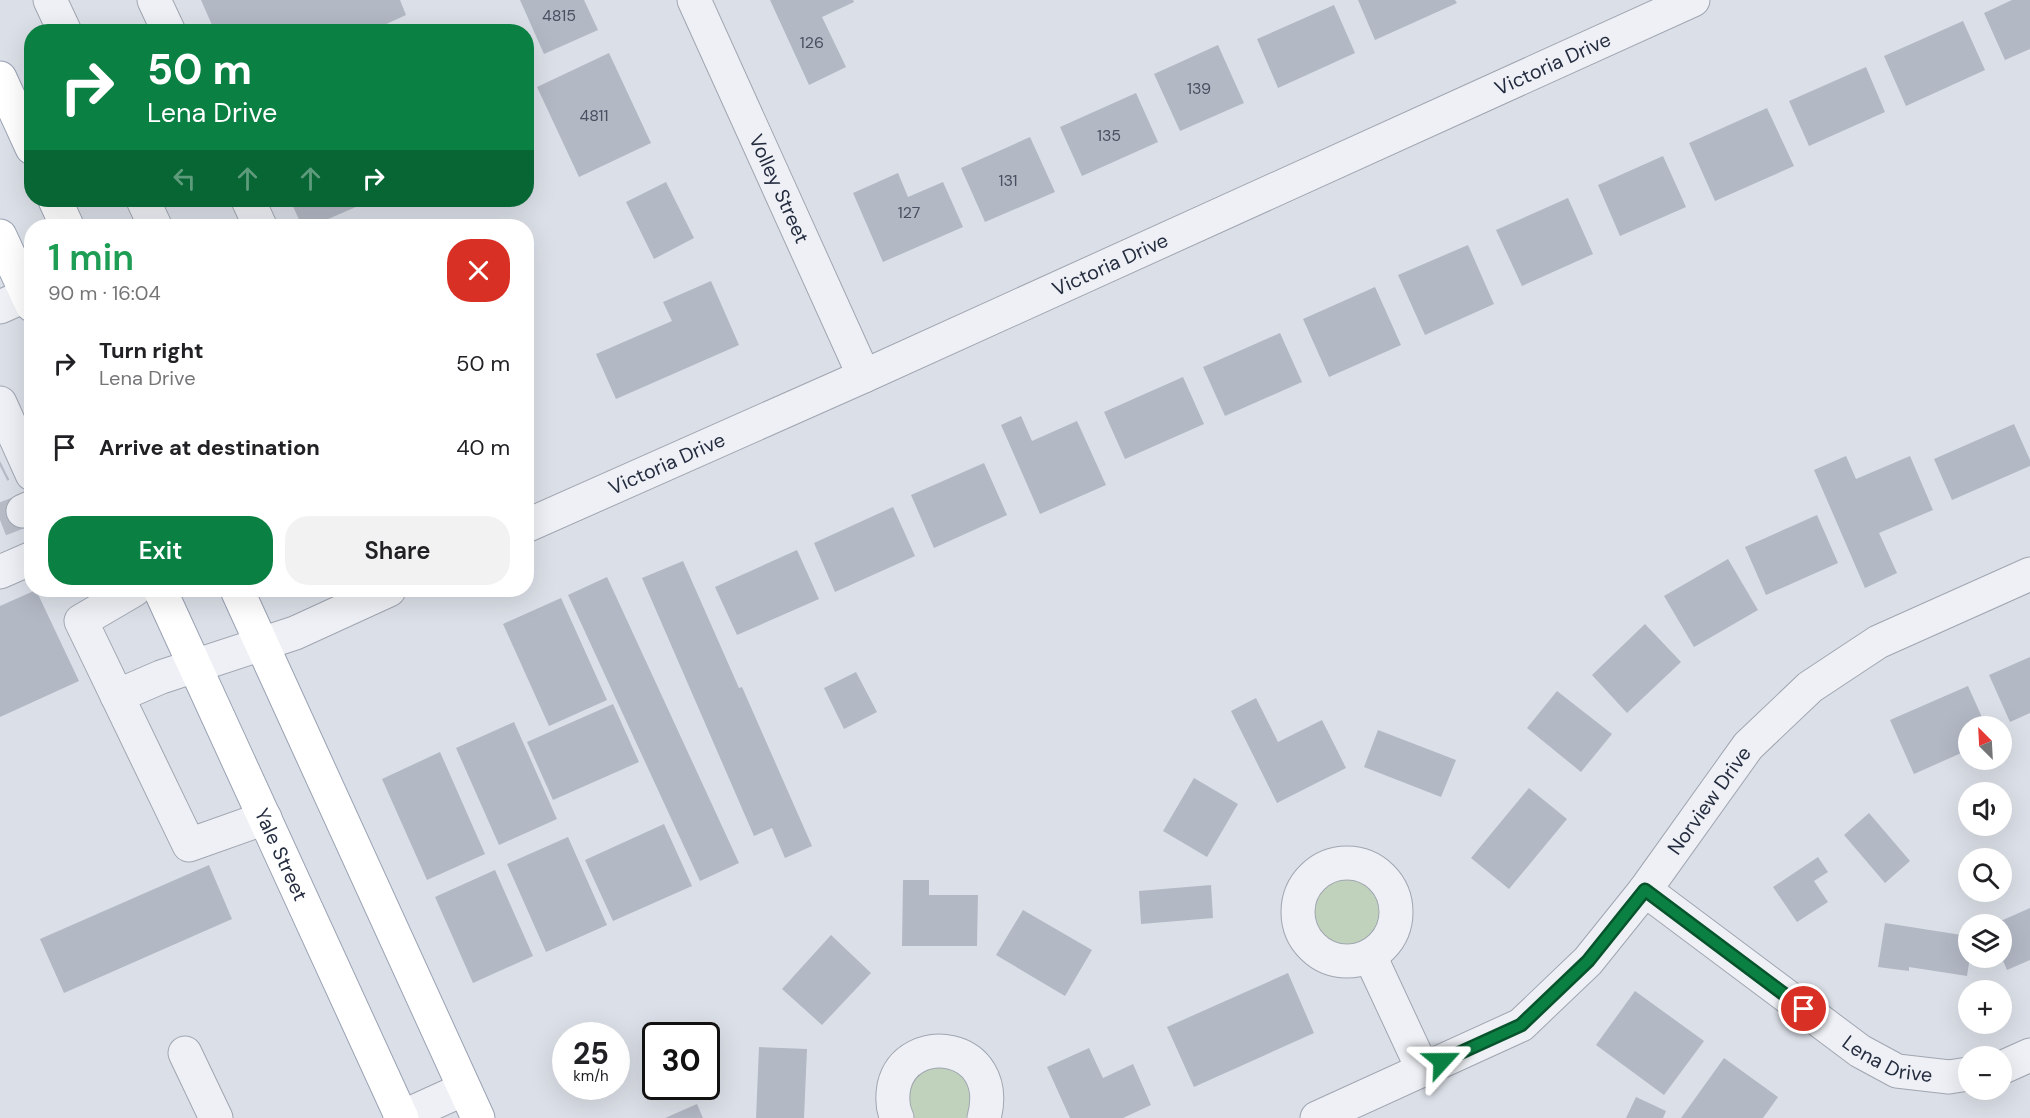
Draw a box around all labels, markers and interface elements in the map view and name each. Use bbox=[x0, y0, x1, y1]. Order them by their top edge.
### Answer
house number: 4815 bbox=[542, 5, 576, 26]
street label: Victoria Drive bbox=[1491, 26, 1615, 101]
house number: 126 bbox=[800, 32, 824, 53]
text: 50 m bbox=[147, 42, 252, 97]
icon: right bbox=[48, 48, 126, 126]
house number: 139 bbox=[1187, 78, 1211, 99]
text: Lena Drive bbox=[147, 95, 277, 130]
house number: 4811 bbox=[579, 105, 609, 126]
house number: 135 bbox=[1097, 125, 1121, 146]
street label: Volley Street bbox=[743, 130, 815, 247]
icon: left bbox=[168, 162, 201, 195]
icon: ahead bbox=[231, 162, 264, 195]
icon: ahead bbox=[294, 162, 327, 195]
icon: right bbox=[357, 162, 390, 195]
house number: 131 bbox=[998, 170, 1018, 191]
house number: 127 bbox=[898, 202, 920, 223]
street label: Victoria Drive bbox=[1048, 227, 1172, 302]
text: 1 min bbox=[48, 234, 134, 281]
button: close bbox=[447, 239, 510, 302]
text: 90 m · 16:04 bbox=[48, 280, 161, 306]
text: Turn right bbox=[99, 336, 204, 365]
icon: right bbox=[48, 347, 81, 380]
text: 50 m bbox=[456, 349, 510, 378]
text: Lena Drive bbox=[99, 365, 196, 391]
street label: Victoria Drive bbox=[605, 426, 729, 501]
icon: arrive bbox=[48, 431, 81, 464]
text: Arrive at destination bbox=[99, 433, 320, 462]
text: 40 m bbox=[456, 433, 510, 462]
button: Exit bbox=[48, 516, 273, 585]
button: Share bbox=[285, 516, 510, 585]
north arrow bbox=[1958, 716, 2012, 770]
map controls bbox=[1958, 716, 2012, 1100]
street label: Norview Drive bbox=[1661, 741, 1757, 860]
button: sound bbox=[1958, 782, 2012, 836]
street label: Yale Street bbox=[249, 804, 314, 905]
button: search bbox=[1958, 848, 2012, 902]
button: layers bbox=[1958, 914, 2012, 968]
button: + bbox=[1958, 980, 2012, 1034]
pin bbox=[1778, 983, 1829, 1034]
icon: arrive bbox=[1787, 992, 1820, 1025]
speed limit sign: 30 bbox=[642, 1022, 720, 1100]
position arrow bbox=[1410, 1029, 1474, 1093]
street label: Lena Drive bbox=[1837, 1029, 1934, 1088]
text: 25 bbox=[573, 1034, 609, 1073]
button: − bbox=[1958, 1046, 2012, 1100]
text: km/h bbox=[573, 1066, 609, 1086]

